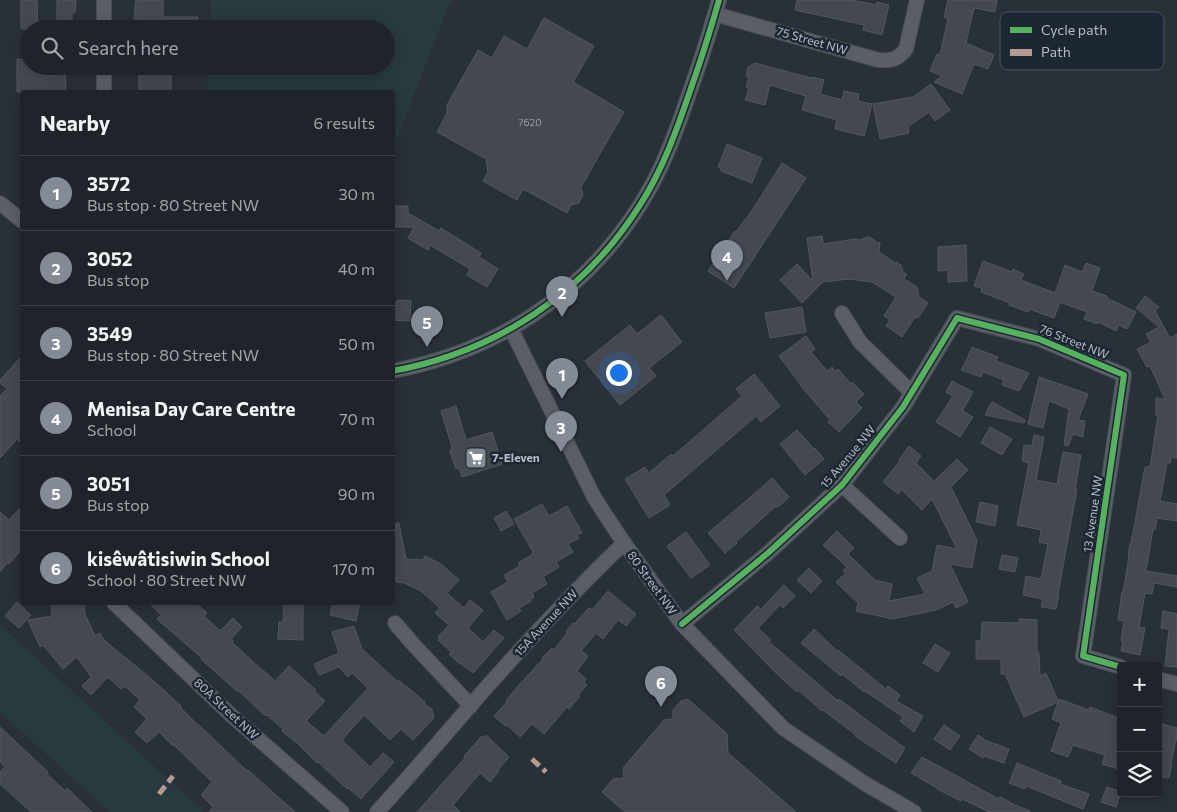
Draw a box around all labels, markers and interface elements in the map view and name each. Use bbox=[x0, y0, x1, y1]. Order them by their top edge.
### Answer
legend bbox=[1000, 12, 1164, 70]
search box bbox=[20, 20, 395, 75]
text: Cycle path bbox=[1041, 21, 1107, 38]
street label: 75 Street NW bbox=[775, 23, 849, 57]
icon: search bbox=[38, 34, 66, 62]
text: Search here bbox=[78, 36, 178, 59]
text: Path bbox=[1041, 43, 1071, 60]
text: Nearby bbox=[40, 110, 110, 135]
text: 6 results bbox=[314, 113, 375, 132]
house number: 7620 bbox=[518, 116, 542, 128]
text: 3572 bbox=[87, 172, 130, 195]
text: 1 bbox=[52, 184, 60, 203]
text: 30 m bbox=[338, 184, 375, 203]
text: Bus stop · 80 Street NW bbox=[87, 195, 259, 214]
pin: 4 bbox=[711, 240, 743, 281]
text: 3052 bbox=[87, 247, 133, 270]
text: 2 bbox=[51, 259, 61, 278]
text: 40 m bbox=[338, 259, 375, 278]
text: Bus stop bbox=[87, 270, 149, 289]
pin: 2 bbox=[546, 276, 578, 317]
pin: 5 bbox=[411, 306, 443, 347]
street label: 76 Street NW bbox=[1038, 321, 1111, 361]
text: 3549 bbox=[87, 322, 133, 345]
text: 3 bbox=[51, 334, 61, 353]
text: 50 m bbox=[338, 334, 375, 353]
text: Bus stop · 80 Street NW bbox=[87, 345, 259, 364]
pin: 1 bbox=[546, 358, 578, 399]
your location bbox=[606, 360, 632, 386]
text: Menisa Day Care Centre bbox=[87, 397, 296, 420]
text: 4 bbox=[51, 409, 61, 428]
text: 70 m bbox=[339, 409, 375, 428]
pin: 3 bbox=[545, 411, 577, 452]
text: School bbox=[87, 420, 137, 439]
street label: 15 Avenue NW bbox=[817, 422, 878, 491]
supermarket icon: 7-Eleven bbox=[464, 446, 488, 470]
place label: 7-Eleven bbox=[492, 450, 540, 464]
text: 3051 bbox=[87, 472, 130, 495]
street label: 13 Avenue NW bbox=[1080, 474, 1104, 553]
text: 5 bbox=[51, 484, 61, 503]
text: 90 m bbox=[338, 484, 375, 503]
text: Bus stop bbox=[87, 495, 149, 514]
text: kisêwâtisiwin School bbox=[87, 547, 270, 570]
street label: 80 Street NW bbox=[625, 548, 680, 617]
text: 6 bbox=[51, 559, 61, 578]
text: 170 m bbox=[332, 559, 375, 578]
text: School · 80 Street NW bbox=[87, 570, 246, 589]
street label: 15A Avenue NW bbox=[511, 586, 580, 659]
map controls bbox=[1117, 662, 1162, 797]
button: + bbox=[1117, 662, 1162, 707]
pin: 6 bbox=[645, 666, 677, 707]
street label: 80A Street NW bbox=[192, 675, 262, 742]
button: − bbox=[1117, 707, 1162, 752]
button: layers bbox=[1117, 752, 1162, 797]

